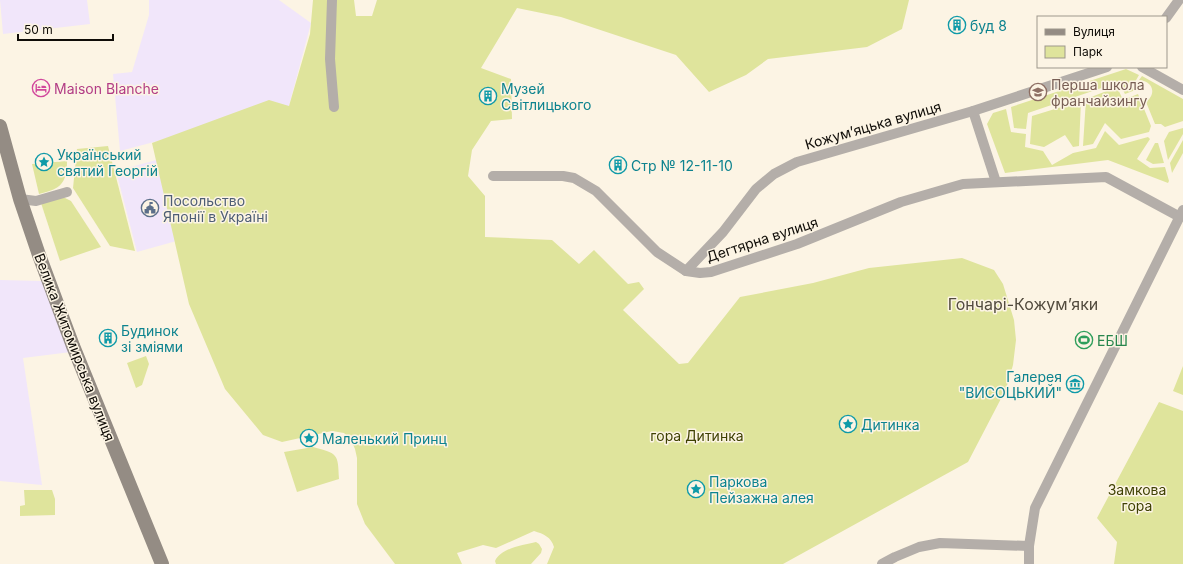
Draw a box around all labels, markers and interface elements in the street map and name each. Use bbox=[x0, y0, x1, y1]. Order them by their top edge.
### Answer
building icon: буд 8 bbox=[947, 15, 967, 35]
scale bar bbox=[18, 16, 113, 42]
legend bbox=[1037, 16, 1167, 68]
place label: буд 8 bbox=[970, 17, 1007, 34]
text: 50 m bbox=[24, 22, 53, 37]
text: Вулиця bbox=[1073, 24, 1115, 39]
text: Парк bbox=[1073, 44, 1103, 59]
place label: Перша школа франчайзингу bbox=[1051, 76, 1148, 109]
hotel icon: Maison Blanche bbox=[31, 78, 51, 98]
place label: Maison Blanche bbox=[54, 80, 159, 97]
place label: Музей Світлицького bbox=[501, 80, 592, 113]
school or university icon: Перша школа франчайзингу bbox=[1028, 82, 1048, 102]
building icon: Музей Світлицького bbox=[478, 86, 498, 106]
street label: Кожумʼяцька вулиця bbox=[803, 97, 943, 153]
place label: Український святий Георгій bbox=[57, 146, 158, 179]
place icon: Український святий Георгій bbox=[34, 152, 54, 172]
building icon: Стр № 12-11-10 bbox=[608, 155, 628, 175]
place label: Стр № 12-11-10 bbox=[631, 157, 733, 174]
place label: Посольство Японії в Україні bbox=[163, 192, 268, 225]
public building icon: Посольство Японії в Україні bbox=[140, 198, 160, 218]
street label: Дегтярна вулиця bbox=[704, 213, 820, 265]
street label: Велика Житомирська вулиця bbox=[31, 251, 119, 443]
district label: Гончарі-Кожумʼяки bbox=[948, 294, 1098, 314]
place label: Будинок зі зміями bbox=[121, 322, 183, 355]
building icon: Будинок зі зміями bbox=[98, 328, 118, 348]
sports icon: ЕБШ bbox=[1074, 330, 1094, 350]
place label: ЕБШ bbox=[1097, 332, 1128, 349]
place label: Галерея "ВИСОЦЬКИЙ" bbox=[959, 368, 1062, 401]
museum icon: Галерея "ВИСОЦЬКИЙ" bbox=[1065, 374, 1085, 394]
place icon: Дитинка bbox=[838, 414, 858, 434]
place label: Дитинка bbox=[861, 416, 920, 433]
park label: гора Дитинка bbox=[650, 427, 744, 444]
place icon: Маленький Принц bbox=[299, 428, 319, 448]
place label: Маленький Принц bbox=[322, 430, 447, 447]
place label: Паркова Пейзажна алея bbox=[709, 473, 814, 506]
place icon: Паркова Пейзажна алея bbox=[686, 479, 706, 499]
park label: Замкова гора bbox=[1108, 481, 1166, 514]

